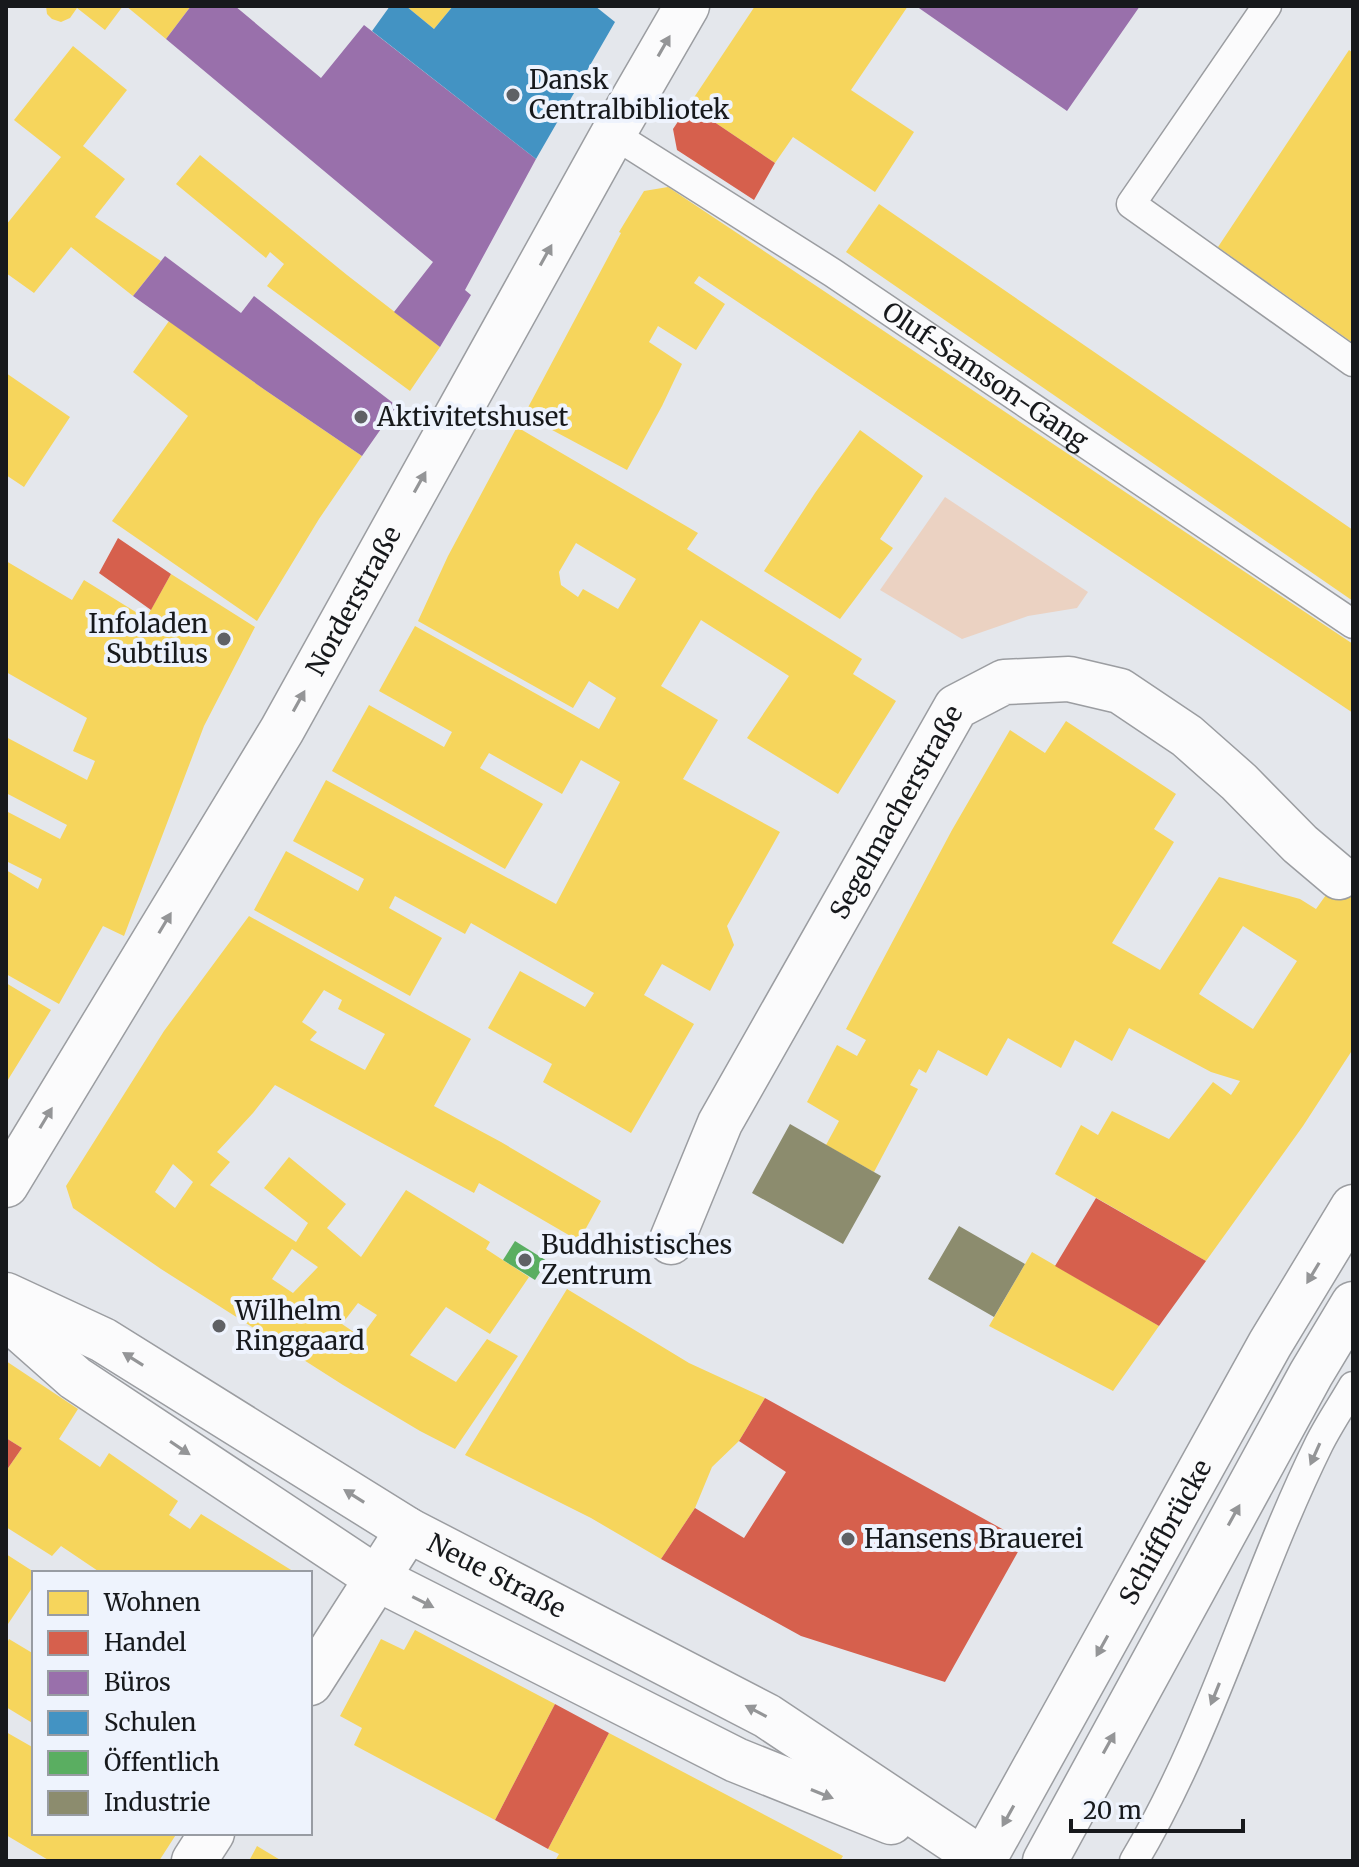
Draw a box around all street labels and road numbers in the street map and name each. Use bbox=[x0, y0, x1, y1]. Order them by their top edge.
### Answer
street label: Oluf-Samson-Gang bbox=[876, 294, 1095, 457]
street label: Norderstraße bbox=[299, 520, 408, 681]
street label: Segelmacherstraße bbox=[822, 699, 970, 925]
street label: Schiffbrücke bbox=[1112, 1454, 1219, 1610]
street label: Neue Straße bbox=[422, 1526, 572, 1625]

